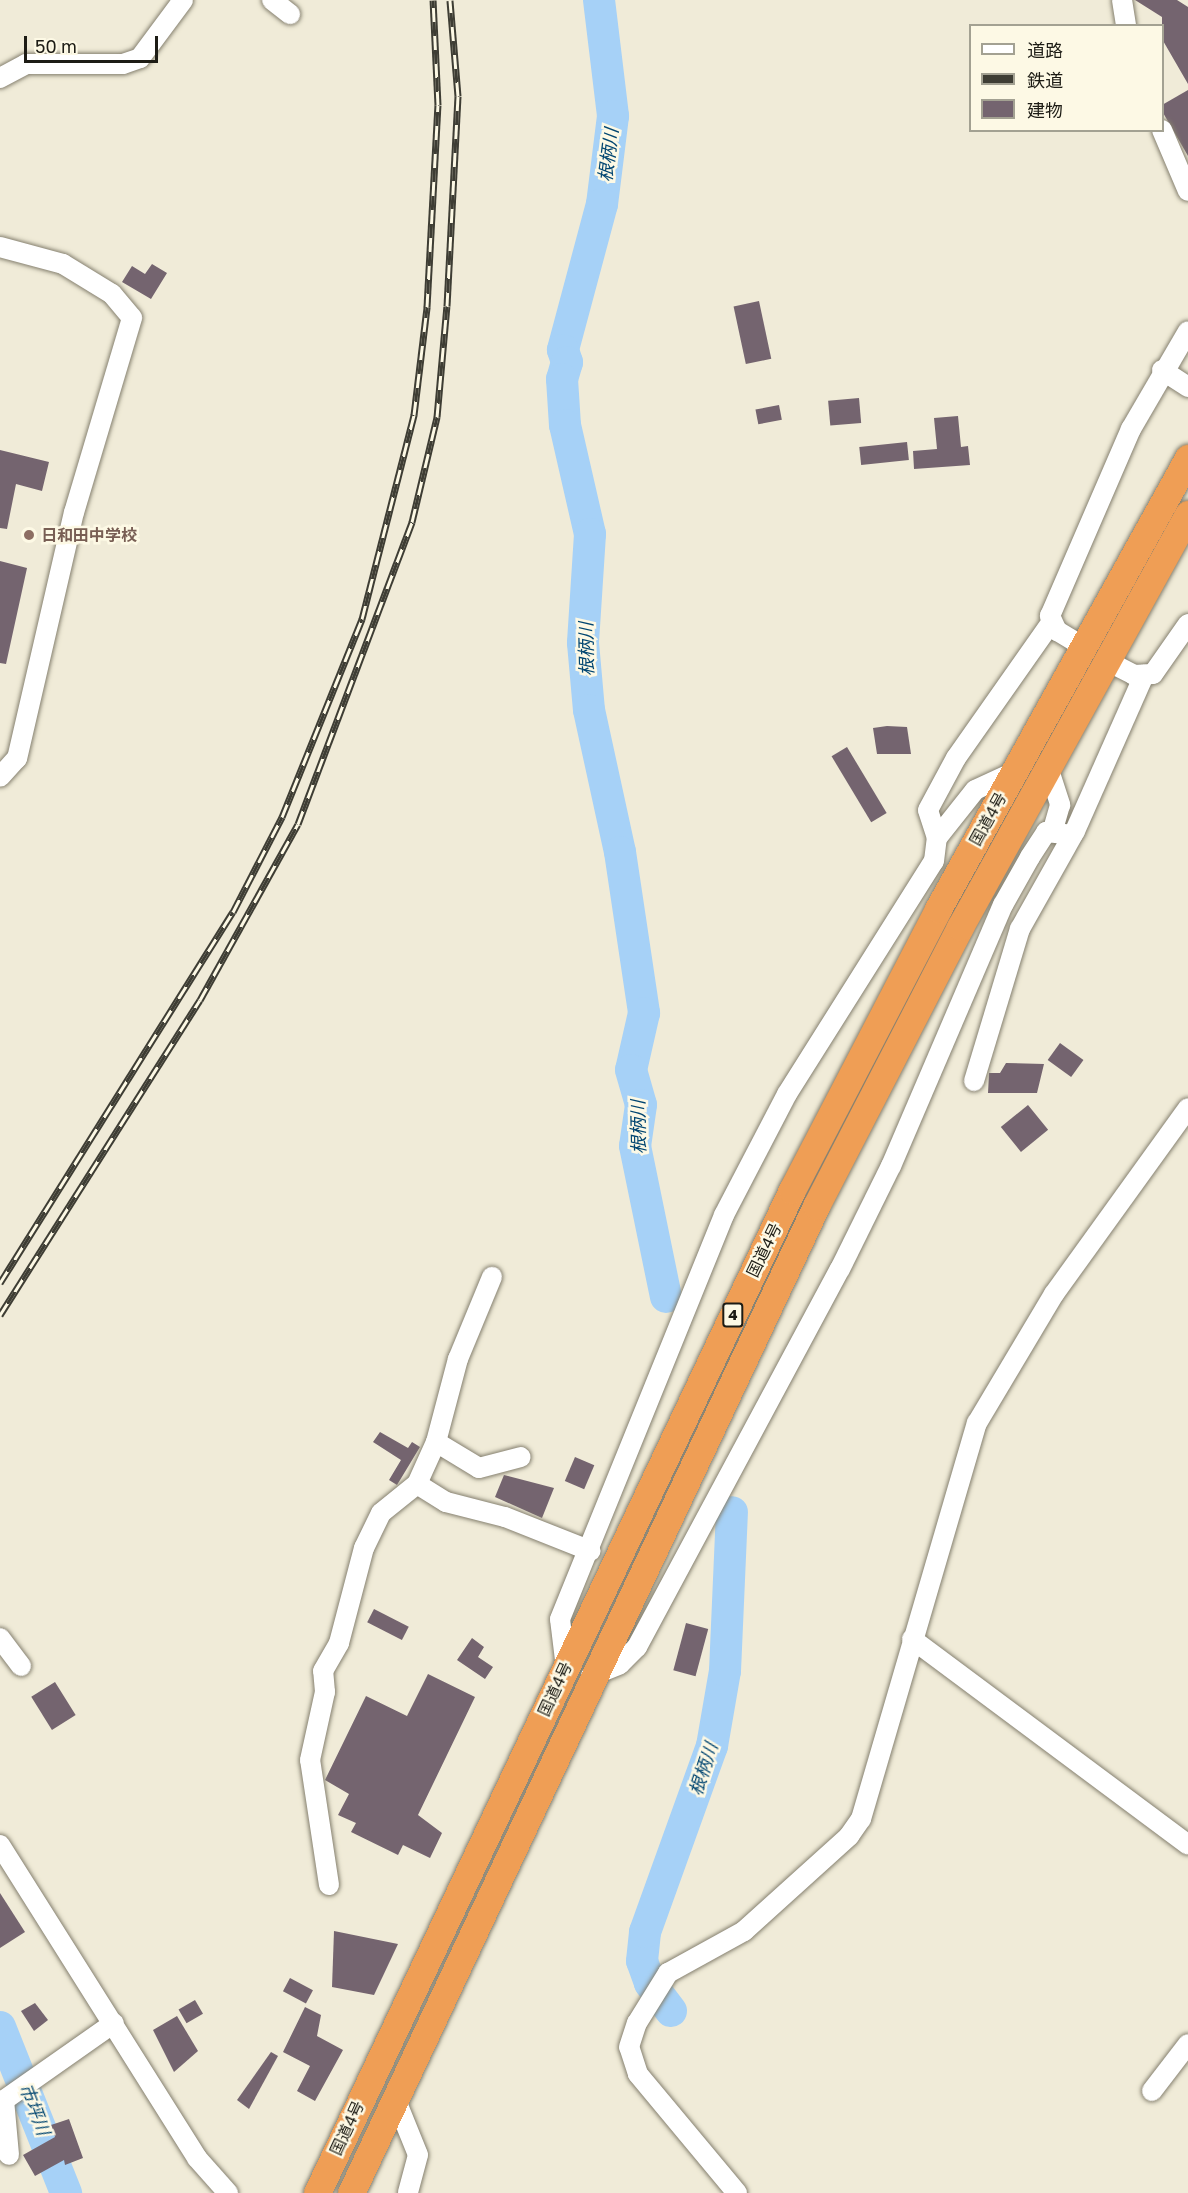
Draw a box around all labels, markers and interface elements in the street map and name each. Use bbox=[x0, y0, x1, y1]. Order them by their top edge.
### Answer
scale bar bbox=[27, 24, 160, 62]
legend bbox=[969, 24, 1164, 132]
text: 50 m bbox=[35, 35, 77, 57]
text: 道路 bbox=[1027, 39, 1063, 61]
text: 鉄道 bbox=[1027, 69, 1063, 91]
text: 建物 bbox=[1027, 99, 1063, 121]
water label: 根柄川 bbox=[594, 127, 622, 183]
place label: 日和田中学校 bbox=[41, 525, 137, 545]
marker: 日和田中学校 bbox=[22, 528, 36, 542]
water label: 根柄川 bbox=[575, 622, 597, 676]
street label: 国道4号 bbox=[966, 789, 1010, 849]
water label: 根柄川 bbox=[627, 1100, 649, 1154]
street label: 国道4号 bbox=[743, 1220, 785, 1280]
road number: 4 bbox=[721, 1303, 745, 1327]
street label: 国道4号 bbox=[534, 1659, 576, 1719]
water label: 根柄川 bbox=[684, 1740, 722, 1798]
water label: 市坪川 bbox=[15, 2080, 55, 2138]
street label: 国道4号 bbox=[326, 2098, 368, 2158]

